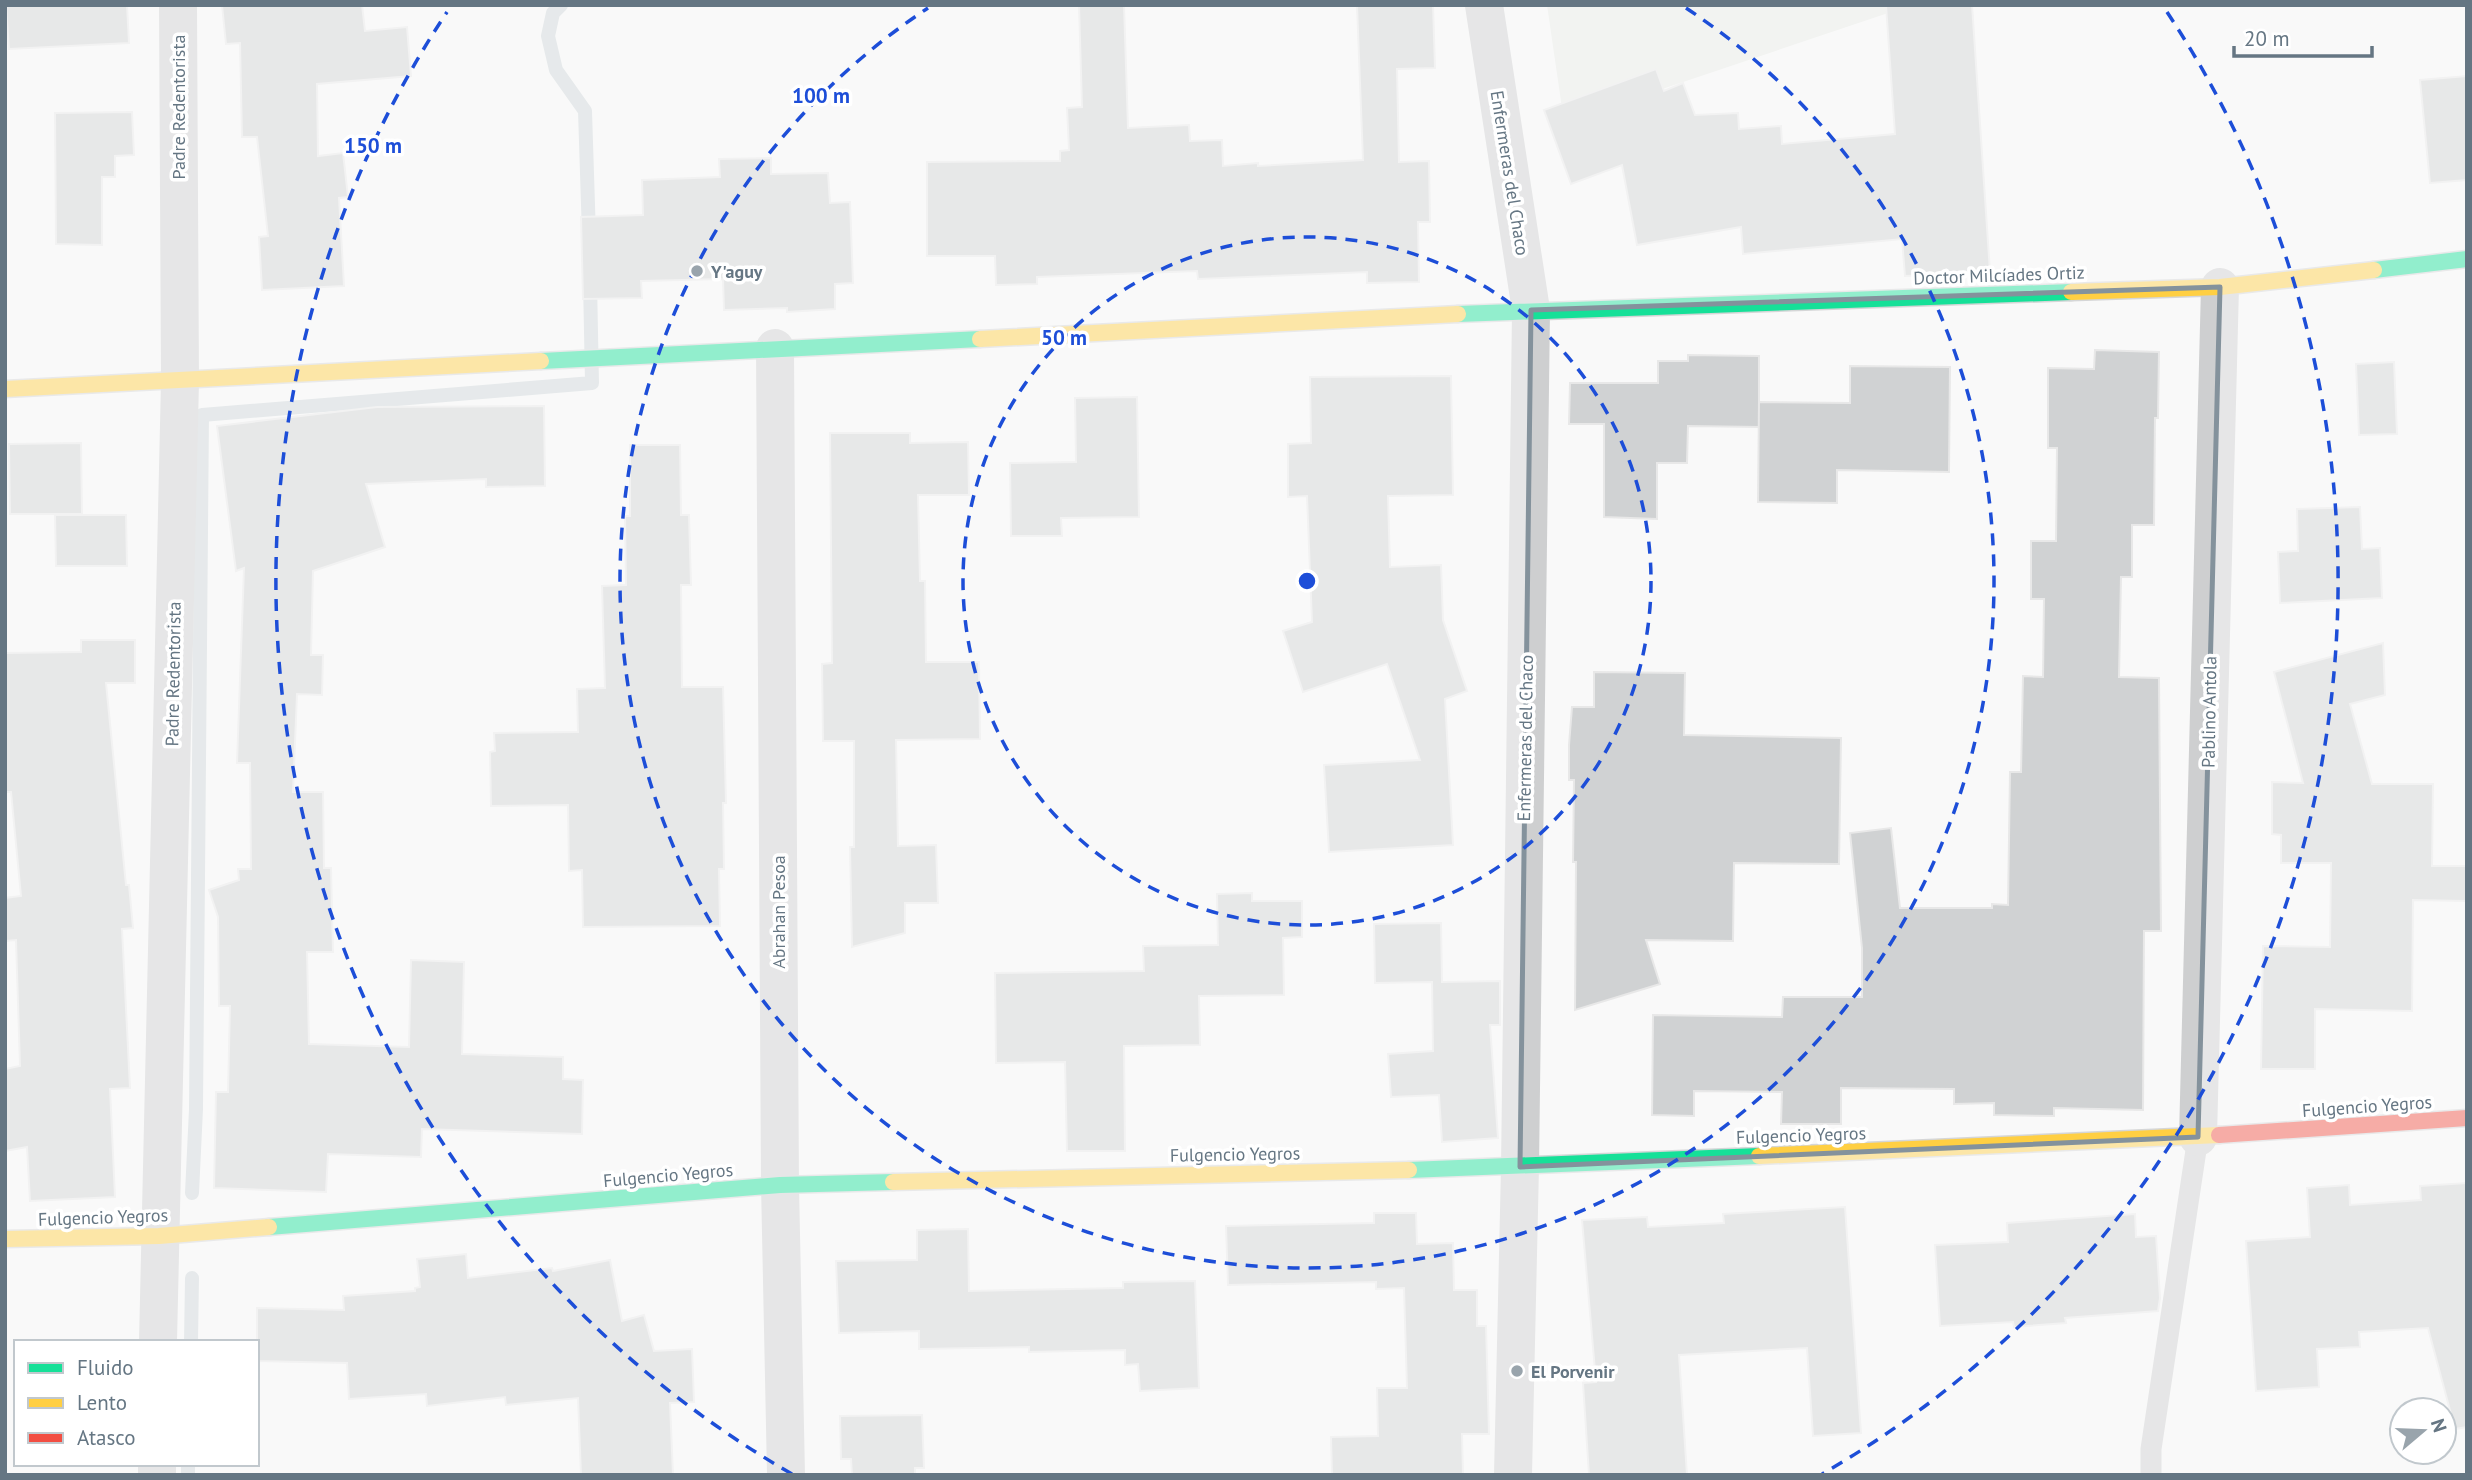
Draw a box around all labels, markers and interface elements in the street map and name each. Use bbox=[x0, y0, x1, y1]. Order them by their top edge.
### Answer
scale bar bbox=[2234, 14, 2372, 58]
text: 20 m bbox=[2244, 25, 2290, 52]
street label: Padre Redentorista bbox=[167, 35, 190, 179]
text: 100 m bbox=[792, 82, 850, 109]
street label: Enfermeras del Chaco bbox=[1486, 89, 1534, 257]
text: 150 m bbox=[344, 132, 402, 159]
place label: Y'aguy bbox=[710, 260, 763, 283]
street label: Doctor Milcíades Ortiz bbox=[1913, 261, 2085, 289]
marker: Y'aguy bbox=[689, 263, 705, 279]
text: 50 m bbox=[1041, 324, 1087, 351]
centre of rings bbox=[1295, 569, 1319, 593]
street label: Padre Redentorista bbox=[160, 601, 186, 747]
street label: Enfermeras del Chaco bbox=[1512, 654, 1538, 822]
street label: Pablino Antola bbox=[2197, 656, 2221, 768]
street label: Abrahan Pesoa bbox=[767, 855, 790, 969]
street label: Fulgencio Yegros bbox=[2301, 1090, 2433, 1122]
street label: Fulgencio Yegros bbox=[1736, 1121, 1866, 1149]
street label: Fulgencio Yegros bbox=[1170, 1141, 1300, 1167]
street label: Fulgencio Yegros bbox=[602, 1158, 734, 1192]
street label: Fulgencio Yegros bbox=[38, 1203, 168, 1231]
legend bbox=[14, 1340, 259, 1466]
text: Fluido bbox=[77, 1354, 134, 1381]
place label: El Porvenir bbox=[1531, 1360, 1615, 1383]
marker: El Porvenir bbox=[1509, 1363, 1525, 1379]
text: Lento bbox=[77, 1389, 127, 1416]
north arrow bbox=[2388, 1396, 2458, 1466]
text: N bbox=[2426, 1416, 2452, 1435]
text: Atasco bbox=[77, 1424, 136, 1451]

